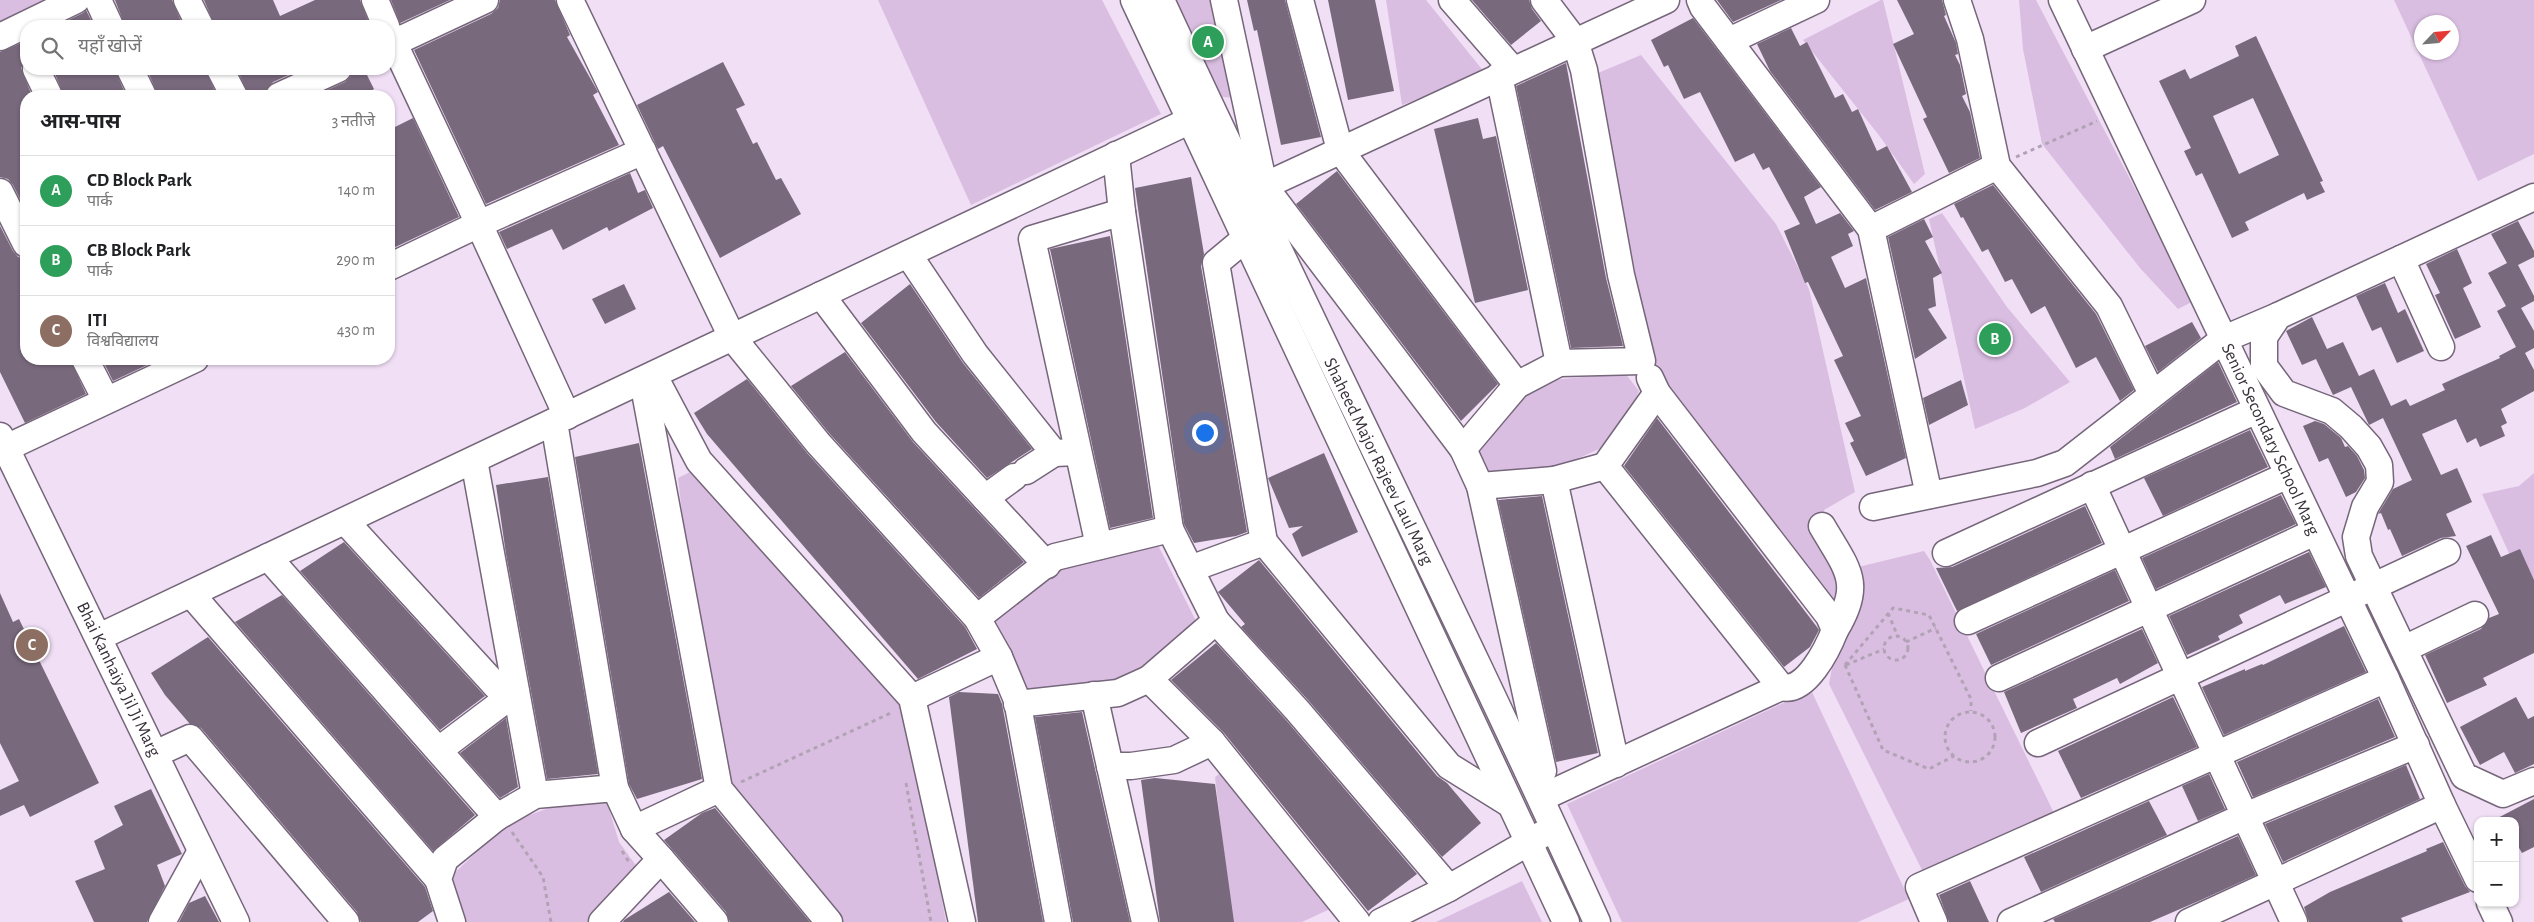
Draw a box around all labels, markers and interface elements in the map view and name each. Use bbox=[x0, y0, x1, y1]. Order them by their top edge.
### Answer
north arrow bbox=[2414, 15, 2459, 60]
search box bbox=[20, 20, 395, 75]
pin: A bbox=[1192, 23, 1224, 61]
icon: search bbox=[38, 34, 66, 62]
text: यहाँ खोजें bbox=[78, 37, 142, 56]
text: आस-पास bbox=[40, 111, 121, 132]
text: 3 नतीजे bbox=[332, 113, 375, 129]
text: CD Block Park bbox=[87, 171, 192, 190]
text: A bbox=[51, 182, 61, 198]
text: 140 m bbox=[338, 182, 375, 198]
text: पार्क bbox=[87, 193, 113, 209]
text: CB Block Park bbox=[87, 241, 191, 260]
text: B bbox=[51, 252, 61, 268]
text: 290 m bbox=[336, 252, 375, 268]
text: पार्क bbox=[87, 263, 113, 279]
text: ITI bbox=[87, 311, 108, 330]
pin: B bbox=[1979, 320, 2011, 358]
text: C bbox=[52, 322, 60, 338]
text: 430 m bbox=[337, 322, 375, 338]
text: विश्वविद्यालय bbox=[87, 333, 158, 349]
street label: Senior Secondary School Marg bbox=[2218, 341, 2323, 538]
street label: Shaheed Major Rajeev Laul Marg bbox=[1320, 355, 1436, 568]
your location bbox=[1192, 420, 1218, 446]
street label: Bhai Kanhaiya Jil Ji Marg bbox=[73, 599, 163, 760]
pin: C bbox=[16, 626, 48, 664]
map controls bbox=[2474, 817, 2519, 907]
button: + bbox=[2474, 817, 2519, 862]
button: − bbox=[2474, 862, 2519, 907]

